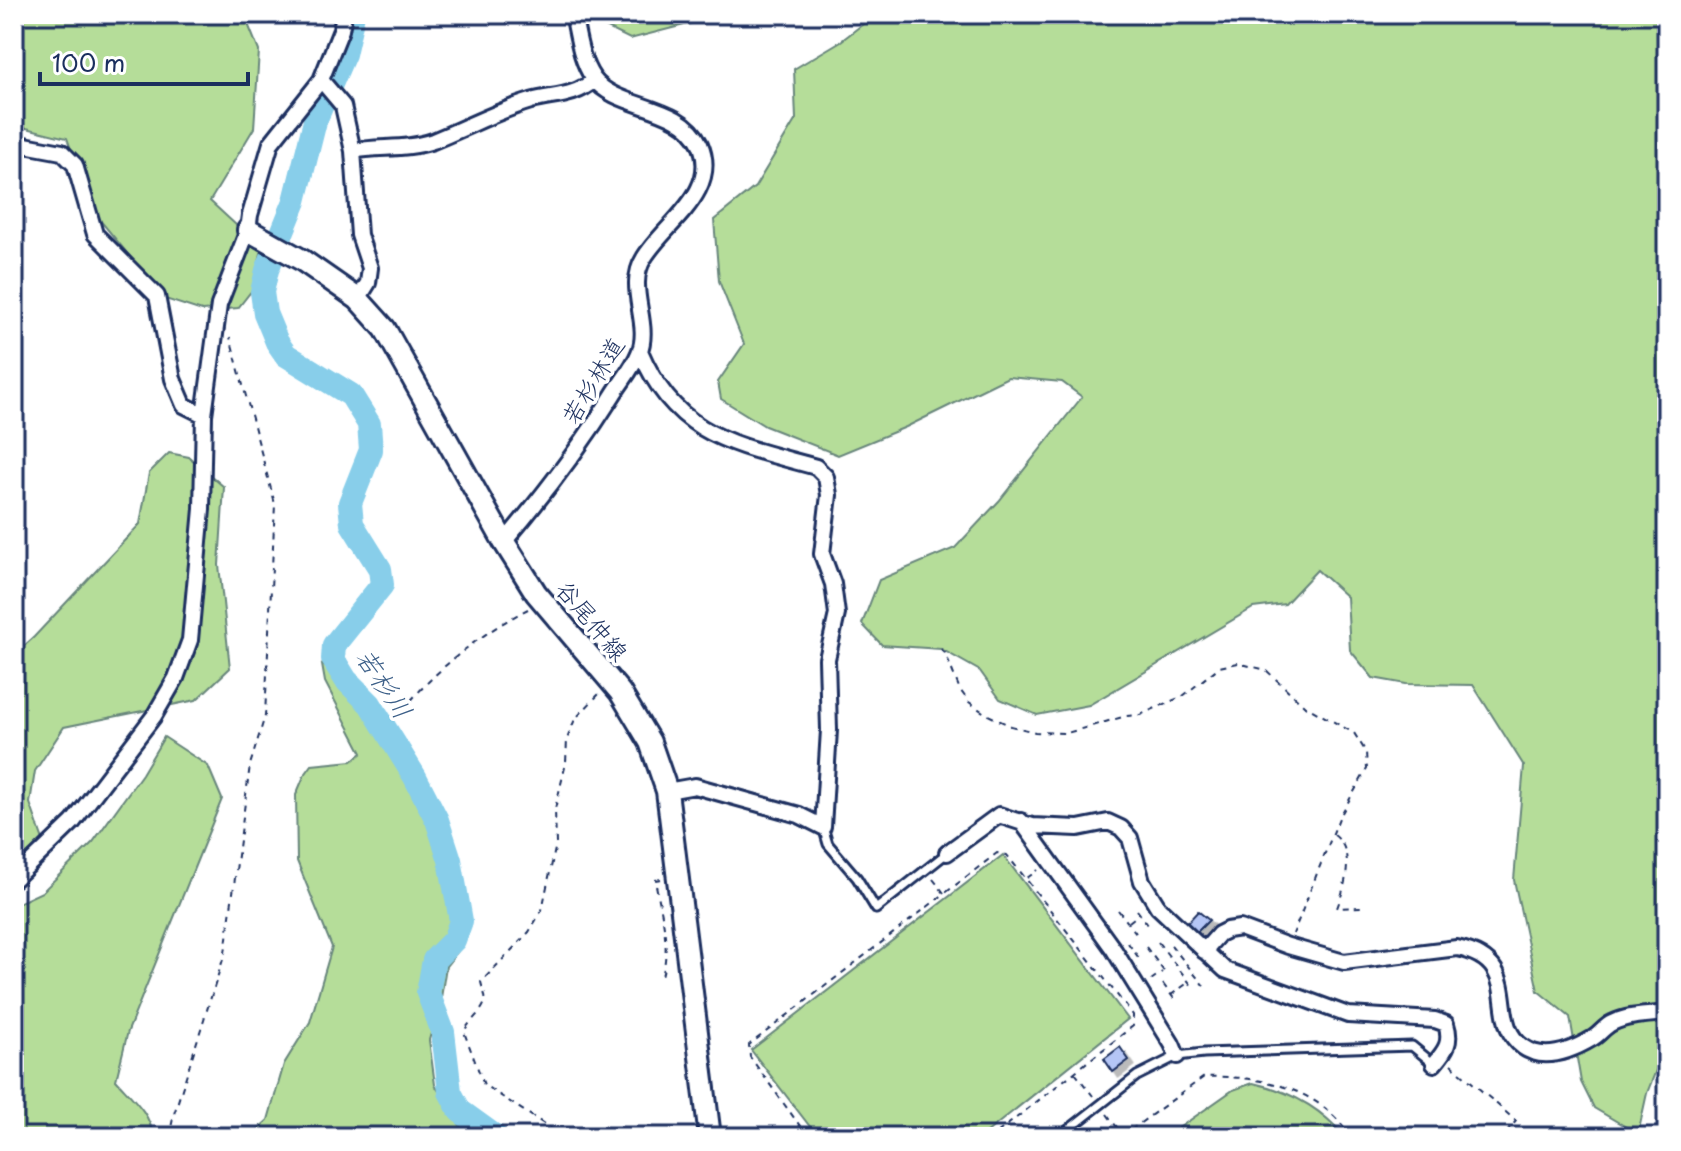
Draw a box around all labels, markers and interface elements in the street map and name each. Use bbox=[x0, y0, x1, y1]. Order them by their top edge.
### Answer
scale bar bbox=[40, 36, 248, 86]
text: 100 m bbox=[52, 44, 125, 80]
street label: 若杉林道 bbox=[552, 330, 632, 430]
street label: 谷尾仲線 bbox=[548, 572, 638, 668]
water label: 若杉川 bbox=[347, 640, 423, 726]

